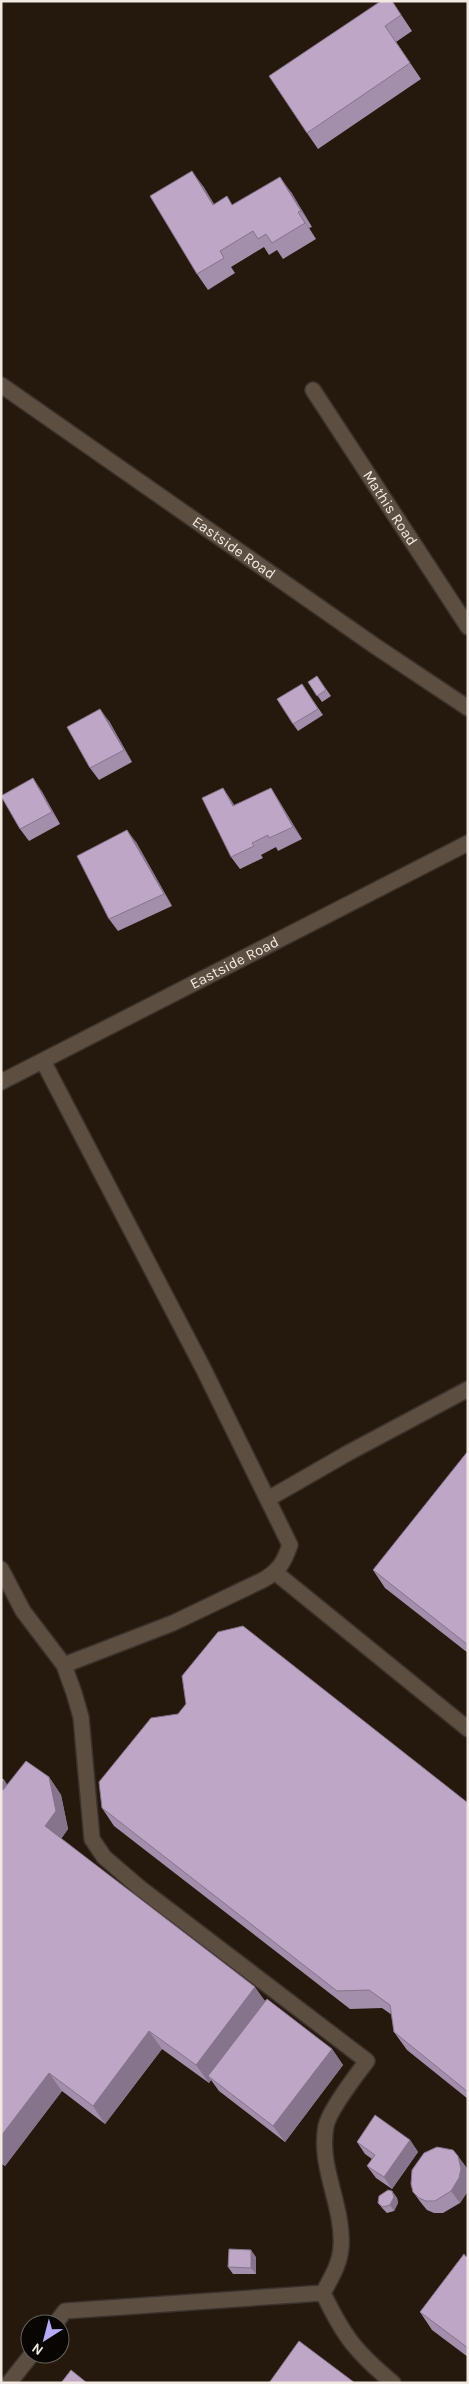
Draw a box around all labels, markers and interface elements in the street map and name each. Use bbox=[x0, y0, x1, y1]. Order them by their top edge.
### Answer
street label: Mathis Road bbox=[359, 467, 421, 549]
street label: Eastside Road bbox=[189, 512, 279, 583]
street label: Eastside Road bbox=[187, 932, 282, 993]
north arrow bbox=[20, 2314, 70, 2364]
text: N bbox=[29, 2339, 47, 2359]

